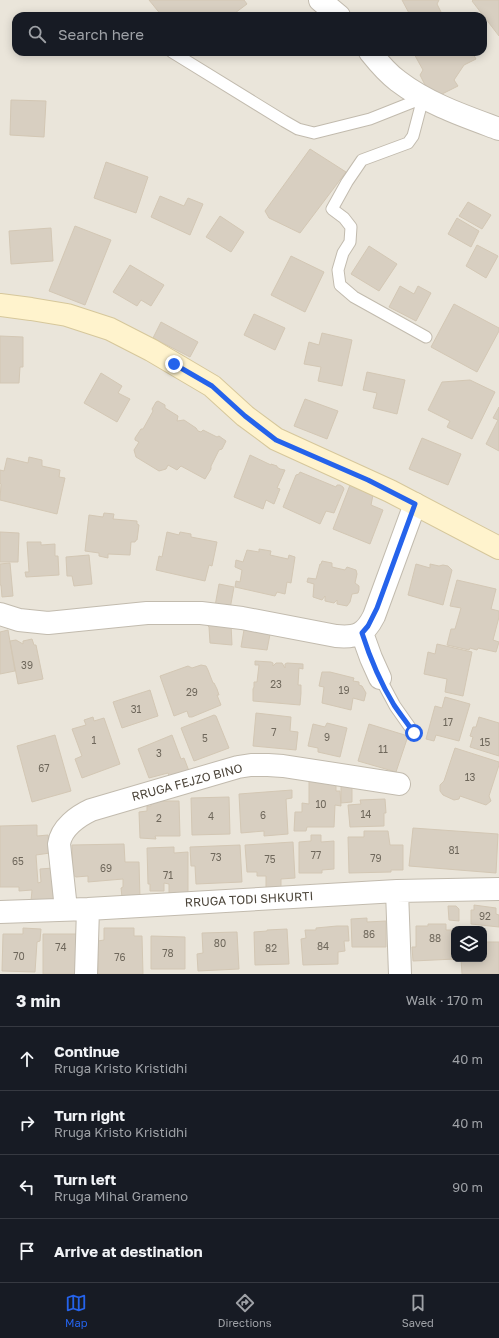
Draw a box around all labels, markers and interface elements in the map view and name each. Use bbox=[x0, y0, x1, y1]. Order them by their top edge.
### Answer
search box bbox=[12, 12, 487, 56]
icon: search bbox=[26, 23, 48, 45]
text: Search here bbox=[58, 25, 144, 43]
route end bbox=[165, 355, 183, 373]
house number: 39 bbox=[21, 659, 33, 671]
house number: 23 bbox=[270, 678, 282, 690]
house number: 19 bbox=[339, 684, 349, 696]
house number: 29 bbox=[186, 686, 198, 698]
house number: 31 bbox=[131, 703, 141, 715]
house number: 17 bbox=[443, 716, 453, 728]
route start bbox=[405, 724, 423, 742]
house number: 7 bbox=[271, 726, 277, 738]
house number: 9 bbox=[324, 731, 330, 743]
house number: 5 bbox=[202, 732, 208, 744]
house number: 1 bbox=[92, 734, 97, 746]
house number: 15 bbox=[480, 736, 491, 748]
house number: 11 bbox=[378, 743, 388, 755]
house number: 3 bbox=[156, 747, 162, 759]
street label: RRUGA FEJZO BINO bbox=[130, 760, 244, 804]
house number: 67 bbox=[38, 762, 50, 774]
house number: 13 bbox=[465, 771, 475, 783]
house number: 10 bbox=[315, 798, 327, 810]
house number: 14 bbox=[361, 808, 371, 820]
house number: 6 bbox=[260, 809, 266, 821]
house number: 4 bbox=[208, 810, 214, 822]
house number: 2 bbox=[156, 812, 162, 824]
house number: 81 bbox=[449, 844, 460, 856]
house number: 77 bbox=[311, 849, 321, 861]
house number: 73 bbox=[210, 851, 222, 863]
house number: 79 bbox=[370, 852, 382, 864]
house number: 75 bbox=[264, 853, 276, 865]
house number: 65 bbox=[12, 855, 24, 867]
house number: 69 bbox=[100, 862, 112, 874]
house number: 71 bbox=[163, 869, 173, 881]
street label: RRUGA TODI SHKURTI bbox=[184, 888, 314, 910]
house number: 92 bbox=[479, 910, 491, 922]
map controls bbox=[451, 926, 487, 962]
button: layers bbox=[451, 926, 487, 962]
house number: 86 bbox=[363, 928, 375, 940]
house number: 88 bbox=[429, 932, 441, 944]
house number: 80 bbox=[214, 937, 226, 949]
house number: 84 bbox=[317, 940, 329, 952]
house number: 74 bbox=[55, 941, 67, 953]
house number: 82 bbox=[265, 942, 277, 954]
house number: 78 bbox=[162, 947, 174, 959]
house number: 70 bbox=[13, 950, 25, 962]
house number: 76 bbox=[114, 951, 126, 963]
text: 3 min bbox=[16, 990, 60, 1011]
text: Walk · 170 m bbox=[406, 992, 483, 1008]
text: Continue bbox=[54, 1042, 120, 1060]
icon: ahead bbox=[16, 1048, 38, 1070]
text: 40 m bbox=[452, 1051, 483, 1067]
text: Rruga Kristo Kristidhi bbox=[54, 1060, 188, 1076]
text: Turn right bbox=[54, 1106, 125, 1124]
icon: right bbox=[16, 1112, 38, 1134]
text: 40 m bbox=[452, 1115, 483, 1131]
text: Rruga Kristo Kristidhi bbox=[54, 1124, 188, 1140]
text: Turn left bbox=[54, 1170, 116, 1188]
icon: left bbox=[16, 1176, 38, 1198]
text: 90 m bbox=[452, 1179, 483, 1195]
text: Rruga Mihal Grameno bbox=[54, 1188, 188, 1204]
icon: arrive bbox=[16, 1240, 38, 1262]
text: Arrive at destination bbox=[54, 1242, 203, 1260]
tab: Map bbox=[65, 1292, 88, 1329]
tab: Directions bbox=[218, 1292, 272, 1329]
tab: Saved bbox=[402, 1292, 434, 1329]

